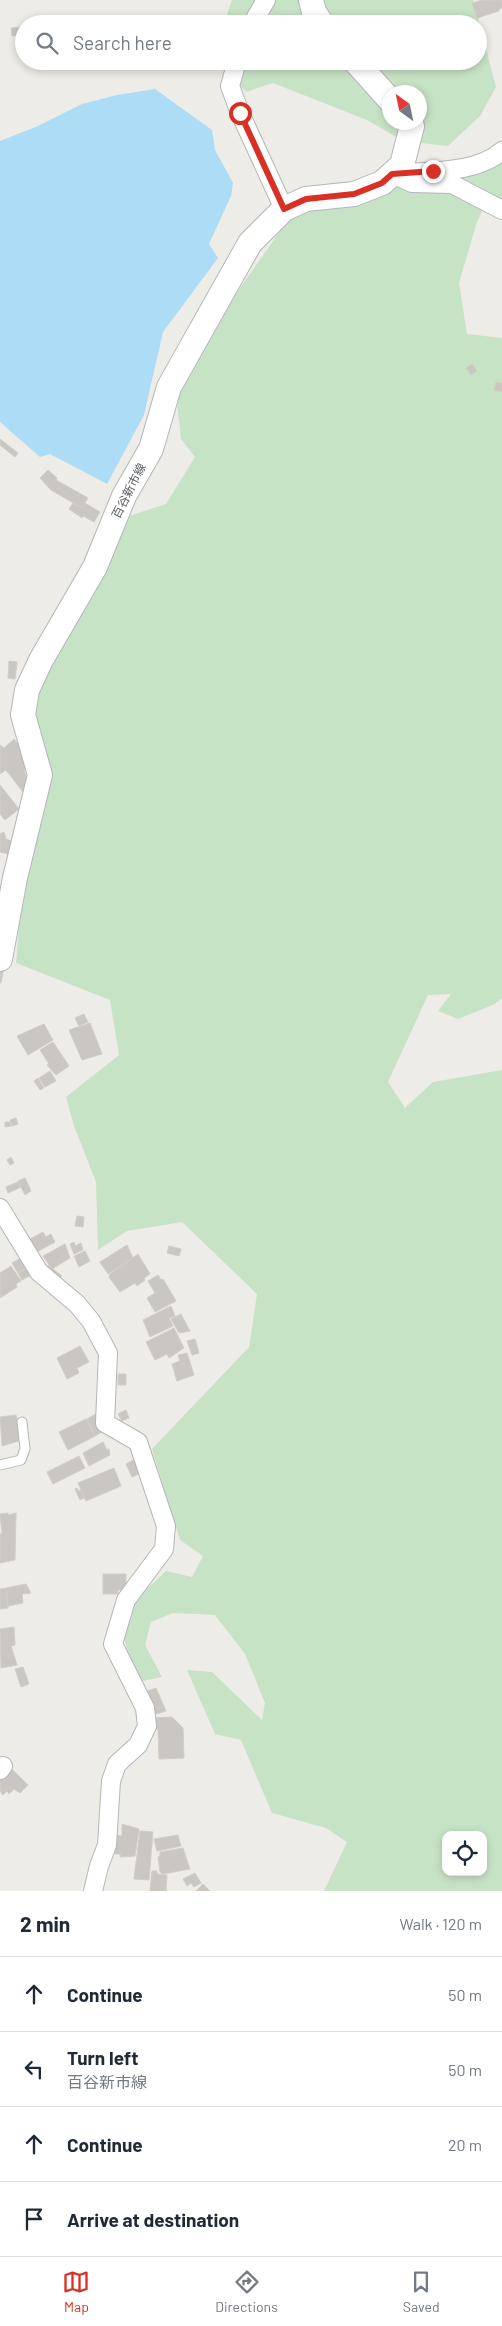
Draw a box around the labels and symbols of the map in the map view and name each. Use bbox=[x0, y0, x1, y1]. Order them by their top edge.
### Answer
north arrow bbox=[382, 85, 427, 130]
route start bbox=[229, 102, 252, 125]
route end bbox=[422, 160, 445, 183]
street label: 百谷新市線 bbox=[108, 461, 148, 520]

